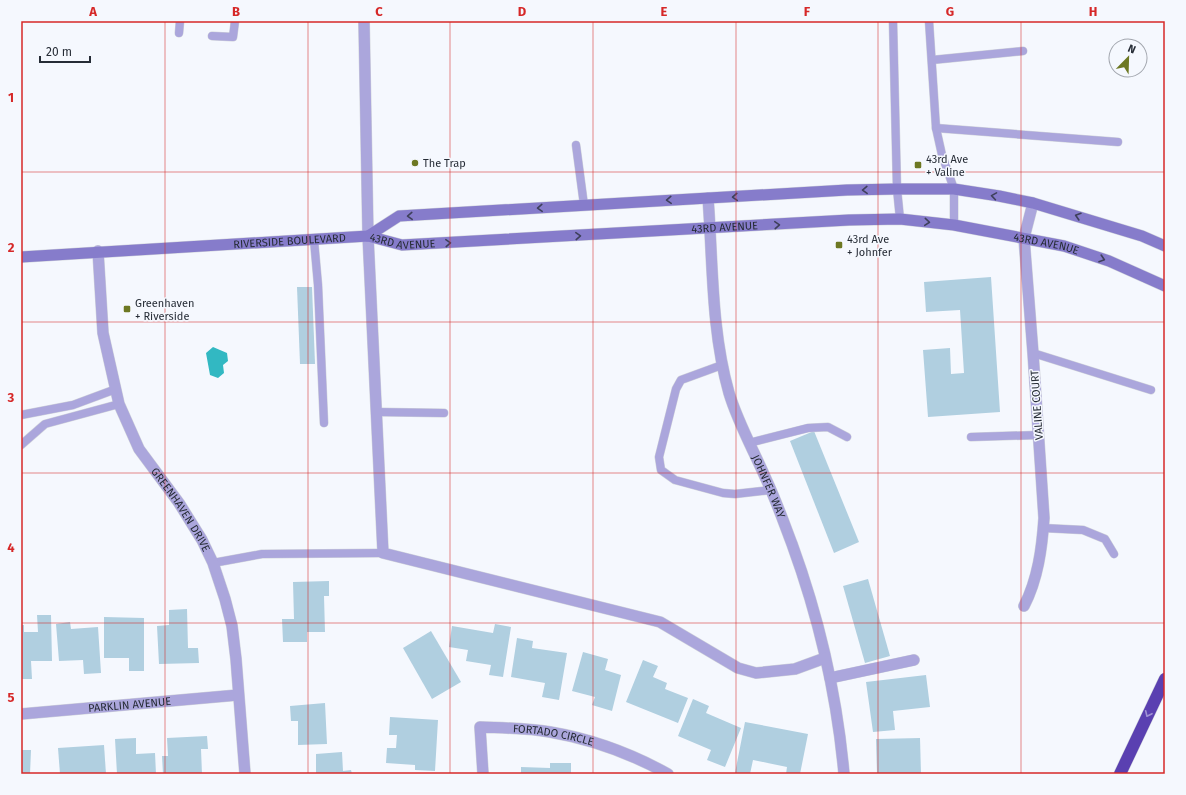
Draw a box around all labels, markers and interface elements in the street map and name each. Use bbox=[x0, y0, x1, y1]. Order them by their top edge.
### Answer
text: A bbox=[88, 4, 97, 19]
text: B bbox=[232, 4, 240, 19]
text: C bbox=[375, 4, 383, 19]
text: D bbox=[518, 4, 527, 19]
text: E bbox=[661, 4, 668, 19]
text: F bbox=[804, 4, 811, 19]
text: G bbox=[946, 4, 954, 19]
text: H bbox=[1089, 4, 1097, 19]
scale bar bbox=[40, 38, 90, 64]
north arrow bbox=[1108, 38, 1148, 78]
text: N bbox=[1126, 42, 1138, 57]
text: 20 m bbox=[46, 45, 72, 59]
text: 1 bbox=[8, 90, 14, 105]
place label: 43rd Ave + Valine bbox=[926, 153, 968, 179]
place label: The Trap bbox=[423, 157, 466, 170]
marker: The Trap bbox=[410, 158, 420, 168]
marker: 43rd Ave + Valine bbox=[913, 160, 923, 170]
one-way arrow bbox=[862, 186, 868, 194]
one-way arrow bbox=[732, 192, 738, 201]
one-way arrow bbox=[991, 192, 998, 201]
one-way arrow bbox=[666, 196, 672, 205]
one-way arrow bbox=[537, 204, 543, 212]
one-way arrow bbox=[407, 211, 413, 220]
one-way arrow bbox=[1075, 212, 1082, 221]
one-way arrow bbox=[924, 218, 930, 227]
street label: 43RD AVENUE bbox=[691, 219, 758, 235]
one-way arrow bbox=[774, 220, 780, 229]
street label: 43RD AVENUE bbox=[368, 230, 436, 252]
street label: 43RD AVENUE bbox=[1012, 230, 1081, 257]
street label: RIVERSIDE BOULEVARD bbox=[233, 231, 346, 251]
one-way arrow bbox=[575, 232, 581, 241]
place label: 43rd Ave + Johnfer bbox=[847, 233, 893, 259]
one-way arrow bbox=[445, 239, 451, 247]
text: 2 bbox=[8, 240, 15, 255]
marker: 43rd Ave + Johnfer bbox=[834, 240, 844, 250]
one-way arrow bbox=[1098, 254, 1105, 263]
place label: Greenhaven + Riverside bbox=[135, 297, 194, 323]
marker: Greenhaven + Riverside bbox=[122, 304, 132, 314]
street label: VALINE COURT bbox=[1028, 369, 1046, 441]
text: 3 bbox=[7, 390, 15, 405]
street label: JOHNFER WAY bbox=[749, 452, 788, 520]
street label: GREENHAVEN DRIVE bbox=[149, 465, 213, 554]
text: 4 bbox=[7, 540, 15, 555]
text: 5 bbox=[8, 690, 15, 705]
street label: PARKLIN AVENUE bbox=[88, 694, 172, 715]
one-way arrow bbox=[1145, 710, 1153, 717]
street label: FORTADO CIRCLE bbox=[513, 722, 595, 748]

